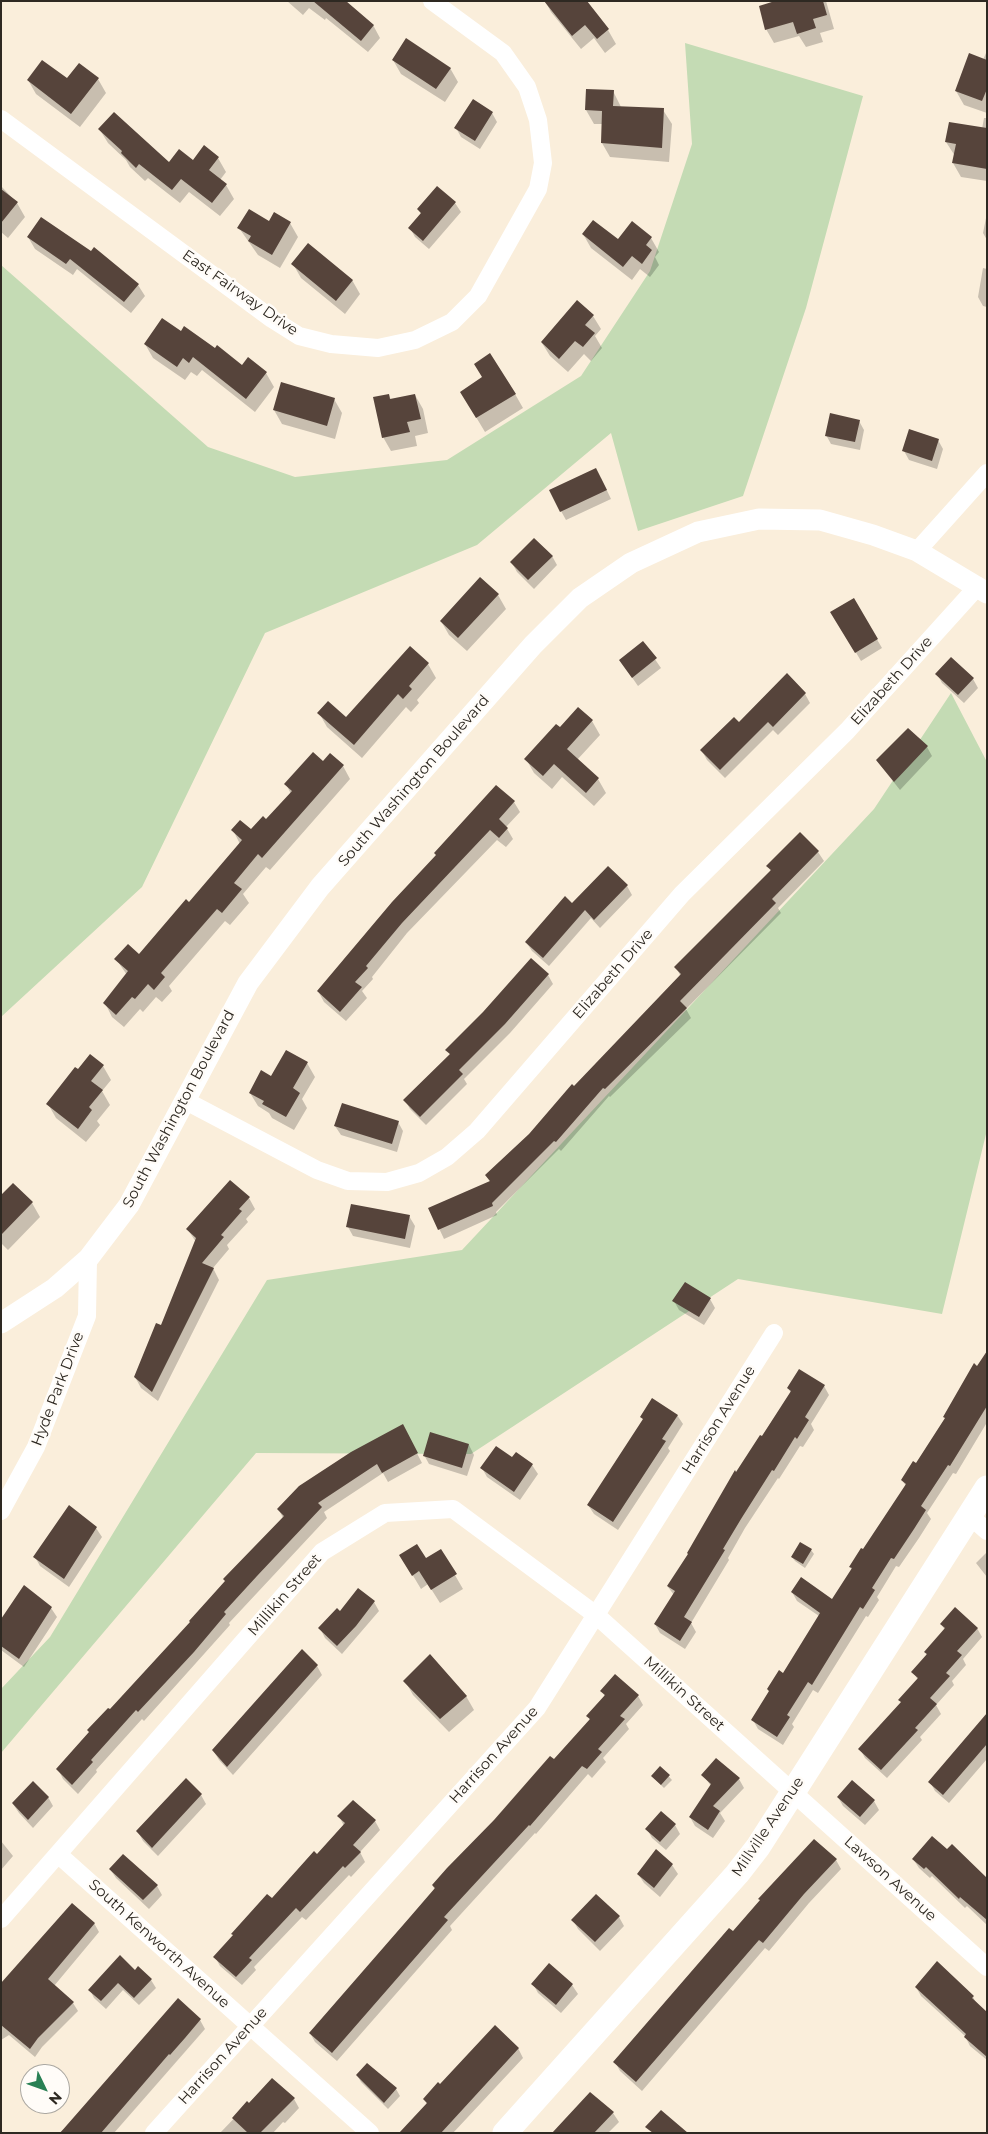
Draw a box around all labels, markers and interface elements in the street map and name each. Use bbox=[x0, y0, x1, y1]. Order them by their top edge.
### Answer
street label: East Fairway Drive bbox=[179, 246, 301, 340]
street label: Elizabeth Drive bbox=[847, 633, 937, 729]
street label: South Washington Boulevard bbox=[335, 692, 493, 870]
street label: Elizabeth Drive bbox=[569, 925, 657, 1023]
street label: South Washington Boulevard bbox=[119, 1007, 239, 1211]
street label: Hyde Park Drive bbox=[28, 1329, 88, 1449]
street label: Harrison Avenue bbox=[678, 1363, 760, 1477]
street label: Millikin Street bbox=[244, 1550, 326, 1640]
street label: Millikin Street bbox=[640, 1653, 728, 1735]
street label: Harrison Avenue bbox=[446, 1703, 542, 1807]
street label: Millville Avenue bbox=[728, 1774, 808, 1880]
street label: Lawson Avenue bbox=[840, 1833, 940, 1925]
street label: South Kenworth Avenue bbox=[85, 1876, 233, 2012]
street label: Harrison Avenue bbox=[175, 2004, 271, 2108]
north arrow bbox=[20, 2064, 70, 2114]
text: N bbox=[45, 2088, 66, 2109]

